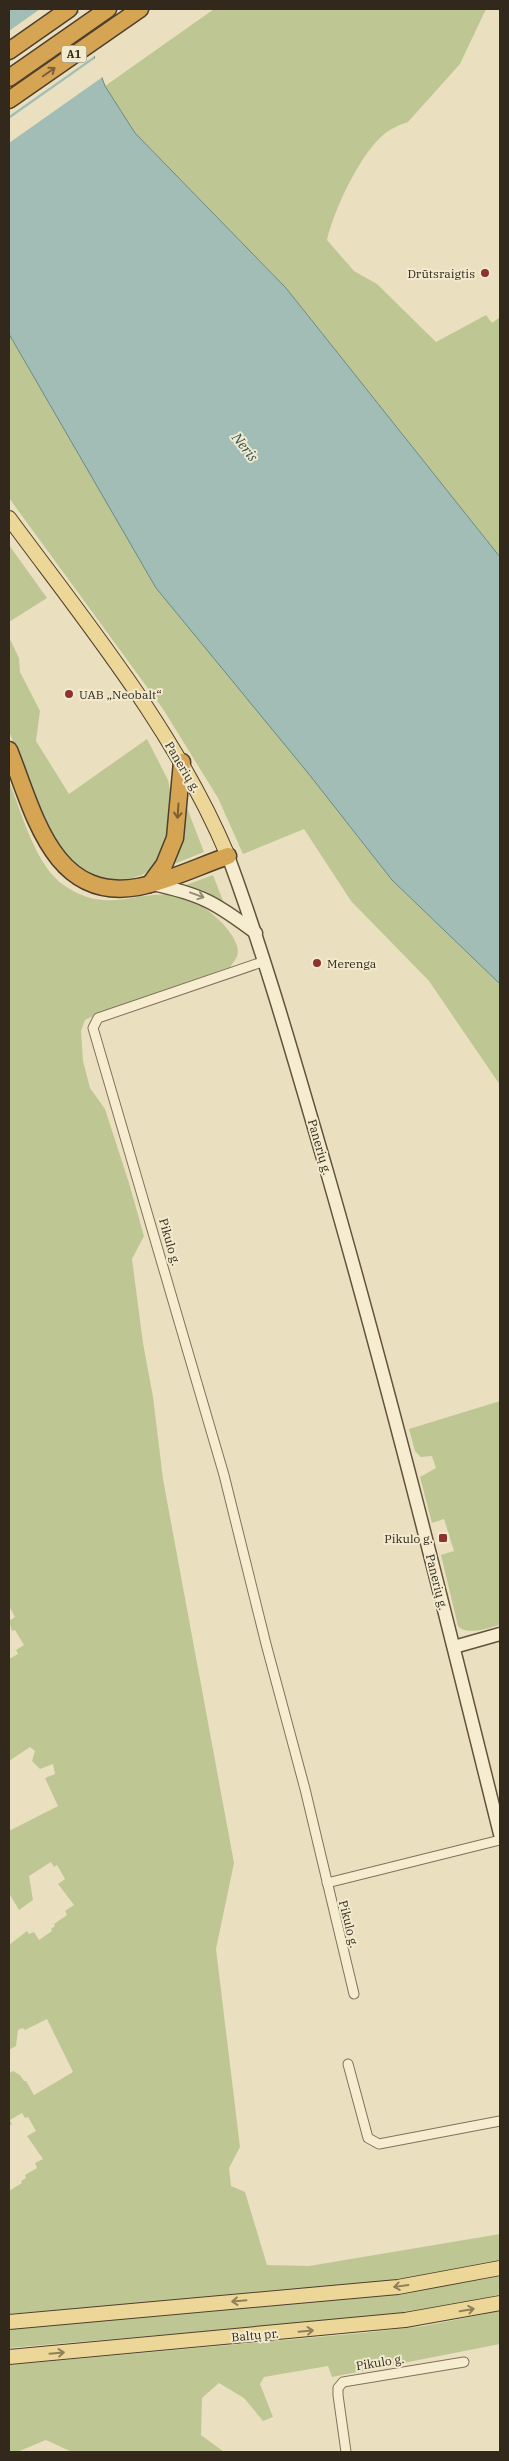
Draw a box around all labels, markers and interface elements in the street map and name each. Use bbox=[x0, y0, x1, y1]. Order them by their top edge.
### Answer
road number: A1 bbox=[62, 46, 86, 62]
one-way arrow bbox=[42, 67, 56, 77]
place label: Drūtsraigtis bbox=[407, 266, 475, 281]
marker: Drūtsraigtis bbox=[479, 267, 491, 279]
water label: Neris bbox=[227, 428, 262, 466]
place label: UAB „Neobalt“ bbox=[79, 687, 162, 702]
marker: UAB „Neobalt“ bbox=[63, 688, 75, 700]
street label: Panerių g. bbox=[162, 739, 204, 795]
one-way arrow bbox=[174, 802, 183, 818]
one-way arrow bbox=[189, 891, 204, 900]
place label: Merenga bbox=[327, 956, 377, 971]
marker: Merenga bbox=[311, 957, 323, 969]
street label: Panerių g. bbox=[305, 1117, 335, 1177]
street label: Pikulo g. bbox=[156, 1217, 184, 1267]
place label: Pikulo g. bbox=[384, 1531, 433, 1546]
marker: Pikulo g. bbox=[437, 1532, 449, 1544]
street label: Panerių g. bbox=[423, 1552, 451, 1612]
street label: Pikulo g. bbox=[336, 1899, 362, 1949]
one-way arrow bbox=[393, 2281, 409, 2291]
one-way arrow bbox=[231, 2297, 247, 2306]
one-way arrow bbox=[459, 2304, 475, 2314]
street label: Baltų pr. bbox=[231, 2325, 279, 2345]
one-way arrow bbox=[298, 2326, 314, 2335]
one-way arrow bbox=[49, 2348, 65, 2358]
street label: Pikulo g. bbox=[355, 2351, 405, 2373]

